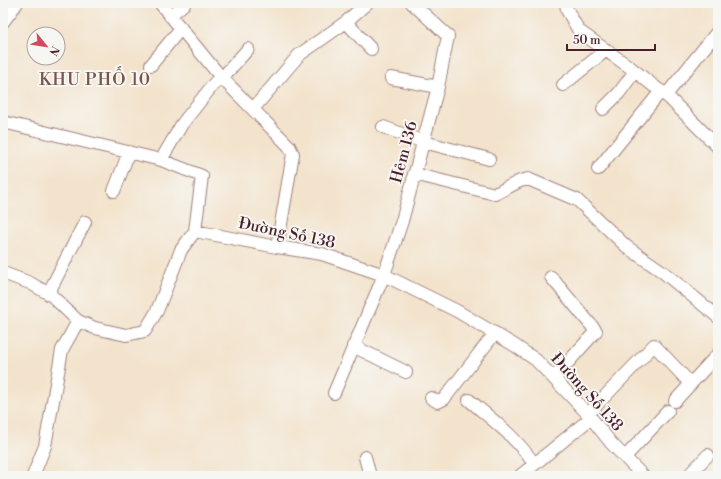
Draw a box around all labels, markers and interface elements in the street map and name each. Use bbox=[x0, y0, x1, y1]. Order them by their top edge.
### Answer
north arrow bbox=[26, 26, 66, 66]
scale bar bbox=[567, 26, 655, 52]
text: 50 m bbox=[573, 33, 601, 48]
text: N bbox=[45, 43, 62, 58]
district label: KHU PHỐ 10 bbox=[39, 66, 151, 91]
street label: Hẻm 136 bbox=[386, 118, 422, 185]
street label: Đường Số 138 bbox=[237, 213, 338, 253]
street label: Đường Số 138 bbox=[547, 349, 628, 435]

